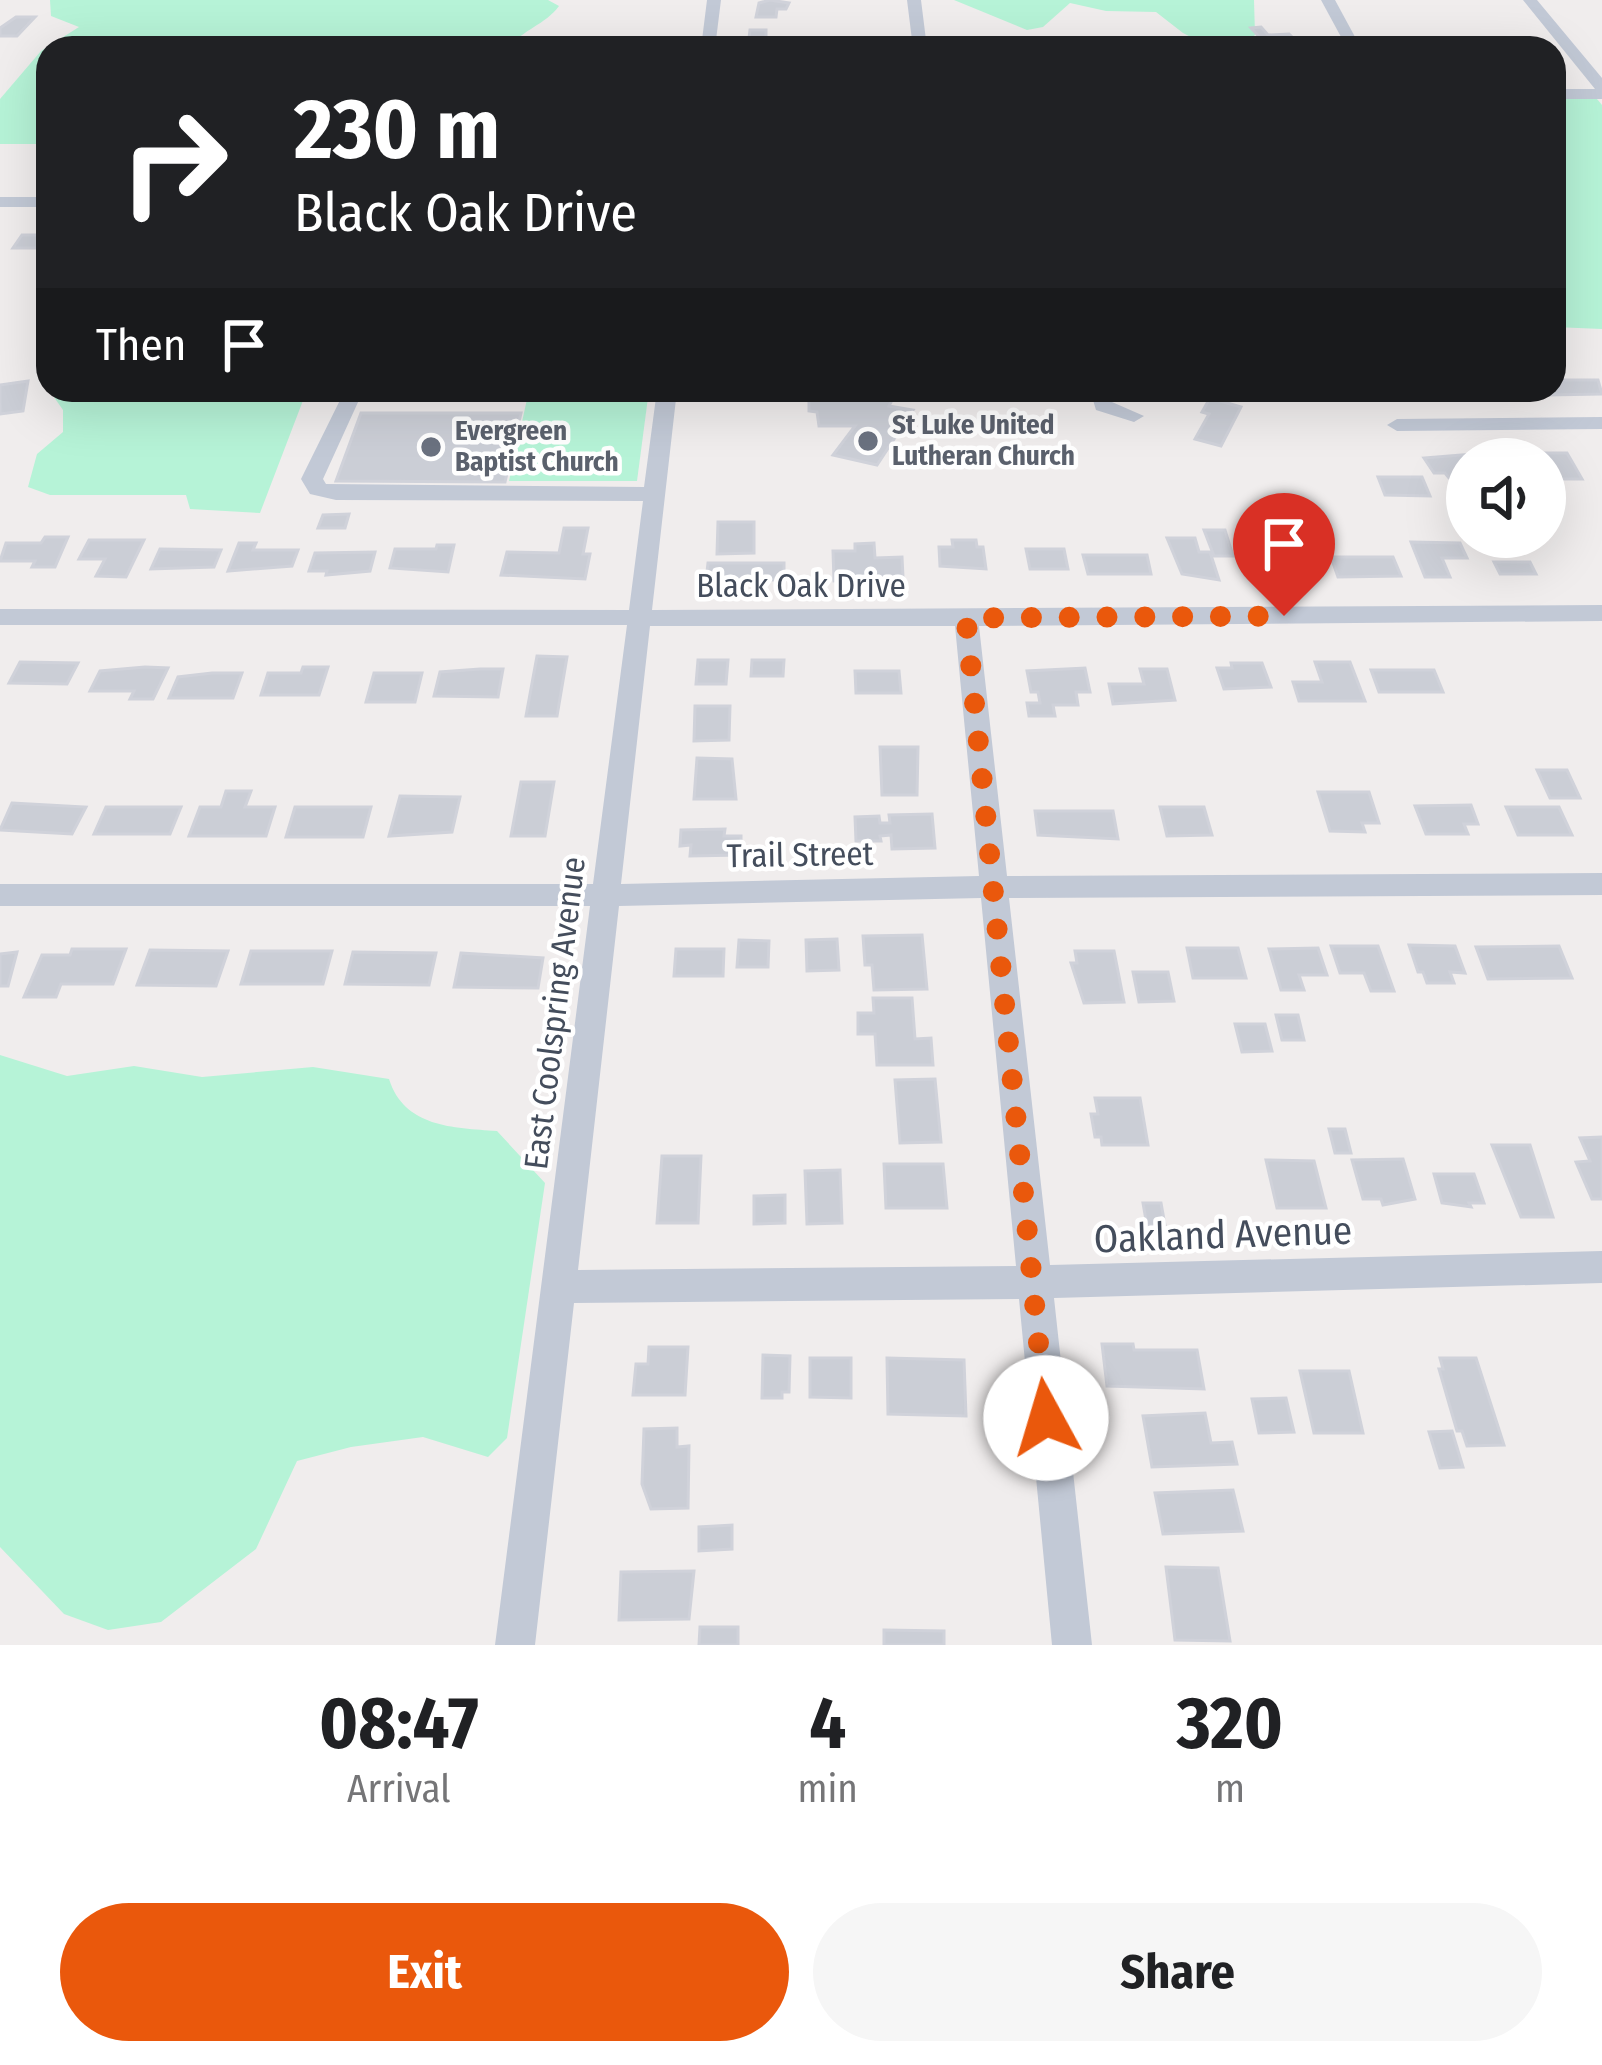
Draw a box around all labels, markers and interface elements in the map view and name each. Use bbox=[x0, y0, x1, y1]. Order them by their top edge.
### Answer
text: 230 m bbox=[294, 79, 500, 180]
icon: right bbox=[96, 84, 252, 240]
text: Black Oak Drive bbox=[294, 181, 637, 245]
icon: arrive bbox=[211, 312, 277, 378]
text: Then bbox=[96, 318, 187, 372]
place label: St Luke United Lutheran Church bbox=[892, 409, 1075, 472]
place label: Evergreen Baptist Church bbox=[455, 415, 619, 478]
marker: St Luke United Lutheran Church bbox=[855, 428, 881, 454]
marker: Evergreen Baptist Church bbox=[418, 434, 444, 460]
map controls bbox=[1446, 438, 1566, 558]
button: sound bbox=[1446, 438, 1566, 558]
pin bbox=[1233, 493, 1335, 616]
icon: arrive bbox=[1251, 511, 1317, 577]
street label: Black Oak Drive bbox=[696, 566, 906, 606]
street label: Trail Street bbox=[726, 834, 874, 876]
street label: East Coolspring Avenue bbox=[516, 854, 594, 1172]
street label: Oakland Avenue bbox=[1093, 1208, 1353, 1262]
position arrow bbox=[983, 1355, 1109, 1481]
text: 08:47 bbox=[319, 1681, 479, 1767]
text: 4 bbox=[809, 1681, 846, 1767]
text: 320 bbox=[1177, 1681, 1283, 1767]
text: Arrival bbox=[347, 1766, 450, 1812]
text: min bbox=[798, 1766, 858, 1812]
text: m bbox=[1215, 1766, 1245, 1812]
button: Exit bbox=[60, 1903, 789, 2041]
button: Share bbox=[813, 1903, 1542, 2041]

